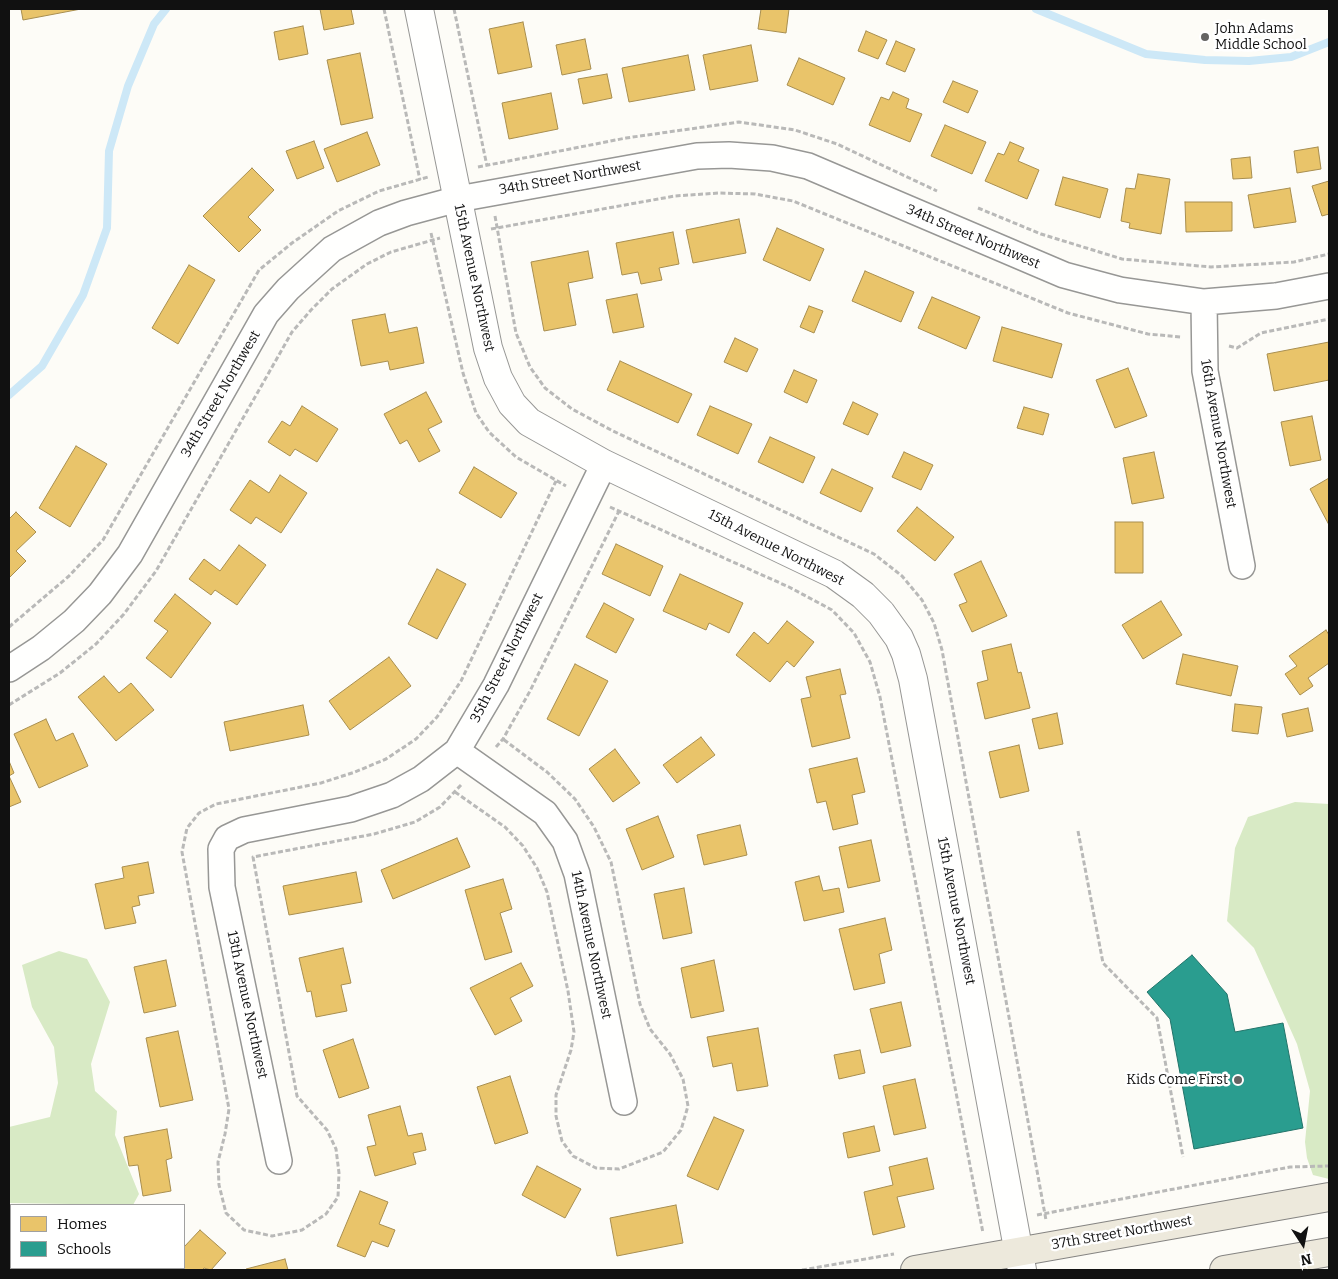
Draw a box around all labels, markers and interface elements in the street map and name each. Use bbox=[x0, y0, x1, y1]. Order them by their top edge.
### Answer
place label: John Adams Middle School bbox=[1215, 21, 1307, 54]
marker: John Adams Middle School bbox=[1199, 31, 1211, 43]
street label: 34th Street Northwest bbox=[498, 157, 642, 199]
street label: 34th Street Northwest bbox=[904, 201, 1042, 273]
street label: 15th Avenue Northwest bbox=[450, 203, 498, 353]
street label: 34th Street Northwest bbox=[178, 328, 264, 460]
street label: 16th Avenue Northwest bbox=[1197, 358, 1239, 510]
street label: 15th Avenue Northwest bbox=[705, 506, 847, 590]
street label: 35th Street Northwest bbox=[467, 591, 547, 725]
street label: 15th Avenue Northwest bbox=[933, 836, 979, 986]
street label: 14th Avenue Northwest bbox=[567, 869, 615, 1021]
street label: 13th Avenue Northwest bbox=[223, 930, 271, 1080]
place label: Kids Come First bbox=[1126, 1072, 1228, 1088]
marker: Kids Come First bbox=[1232, 1074, 1244, 1086]
legend bbox=[10, 1204, 185, 1269]
street label: 37th Street Northwest bbox=[1050, 1212, 1194, 1254]
text: Homes bbox=[57, 1215, 107, 1233]
north arrow bbox=[1278, 1219, 1328, 1269]
text: Schools bbox=[57, 1240, 111, 1258]
text: N bbox=[1299, 1250, 1313, 1269]

